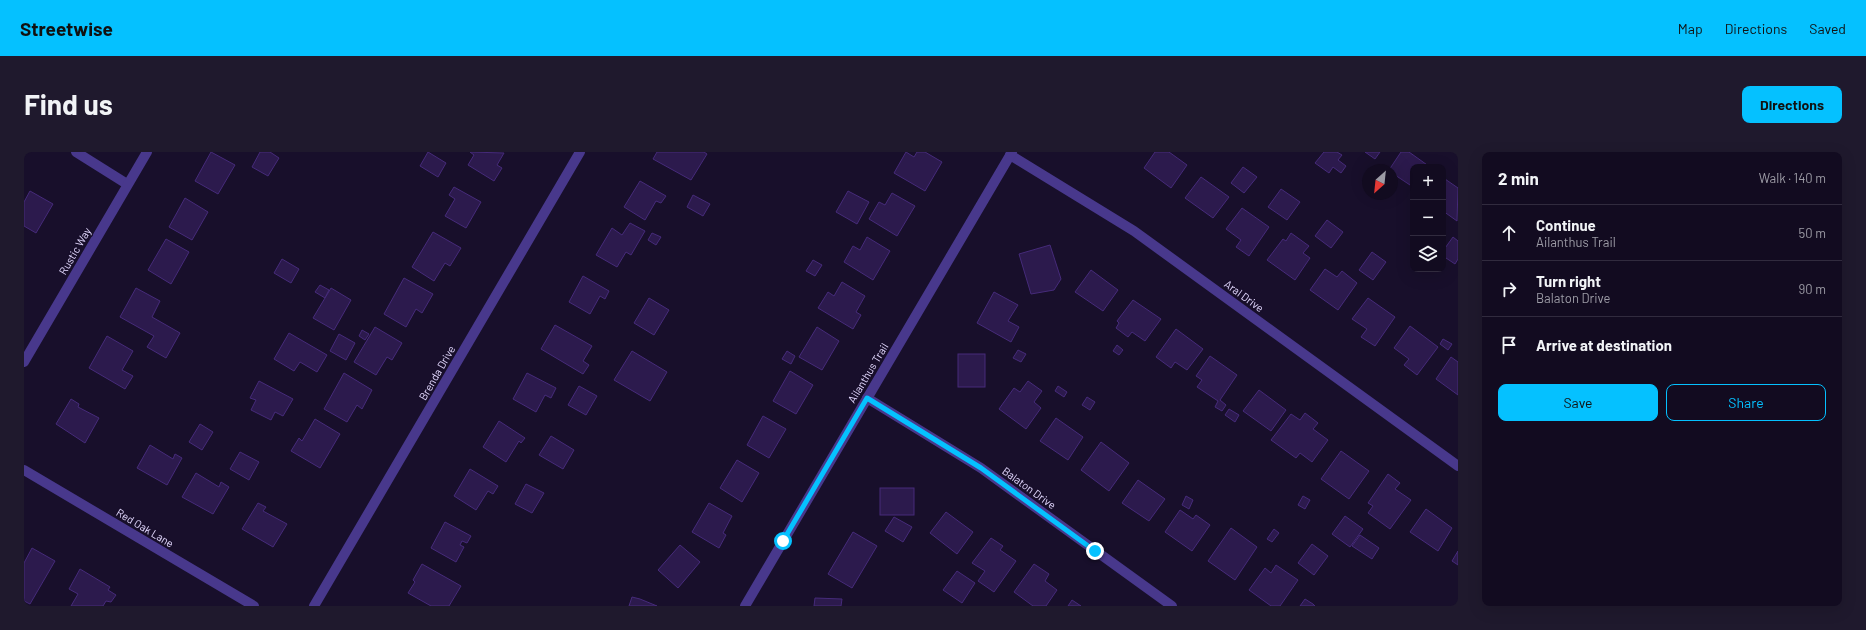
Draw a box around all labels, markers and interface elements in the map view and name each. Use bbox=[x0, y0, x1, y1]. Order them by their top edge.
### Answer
text: Streetwise bbox=[20, 17, 113, 40]
text: Map bbox=[1678, 20, 1703, 37]
text: Directions bbox=[1725, 20, 1787, 37]
text: Saved bbox=[1809, 20, 1846, 37]
button: Directions bbox=[1742, 86, 1842, 123]
text: Find us bbox=[24, 87, 113, 121]
north arrow bbox=[1362, 164, 1398, 200]
map controls bbox=[1410, 164, 1446, 272]
button: + bbox=[1410, 164, 1446, 200]
text: 2 min bbox=[1498, 168, 1539, 188]
text: Walk · 140 m bbox=[1759, 170, 1826, 186]
button: − bbox=[1410, 200, 1446, 236]
text: Continue bbox=[1536, 216, 1596, 234]
icon: ahead bbox=[1498, 222, 1520, 244]
street label: Rustic Way bbox=[56, 225, 93, 277]
text: 50 m bbox=[1799, 225, 1826, 241]
text: Ailanthus Trail bbox=[1536, 234, 1616, 250]
button: layers bbox=[1410, 236, 1446, 272]
text: Turn right bbox=[1536, 272, 1601, 290]
street label: Aral Drive bbox=[1222, 277, 1267, 314]
icon: right bbox=[1498, 278, 1520, 300]
text: 90 m bbox=[1799, 281, 1826, 297]
text: Balaton Drive bbox=[1536, 290, 1611, 306]
icon: arrive bbox=[1498, 334, 1520, 356]
text: Arrive at destination bbox=[1536, 336, 1672, 354]
street label: Ailanthus Trail bbox=[845, 340, 891, 405]
street label: Brenda Drive bbox=[416, 343, 457, 402]
button: Save bbox=[1498, 384, 1658, 421]
button: Share bbox=[1666, 384, 1826, 421]
street label: Balaton Drive bbox=[1000, 464, 1059, 511]
street label: Red Oak Lane bbox=[114, 505, 176, 550]
route start bbox=[774, 532, 792, 550]
route end bbox=[1086, 542, 1104, 560]

